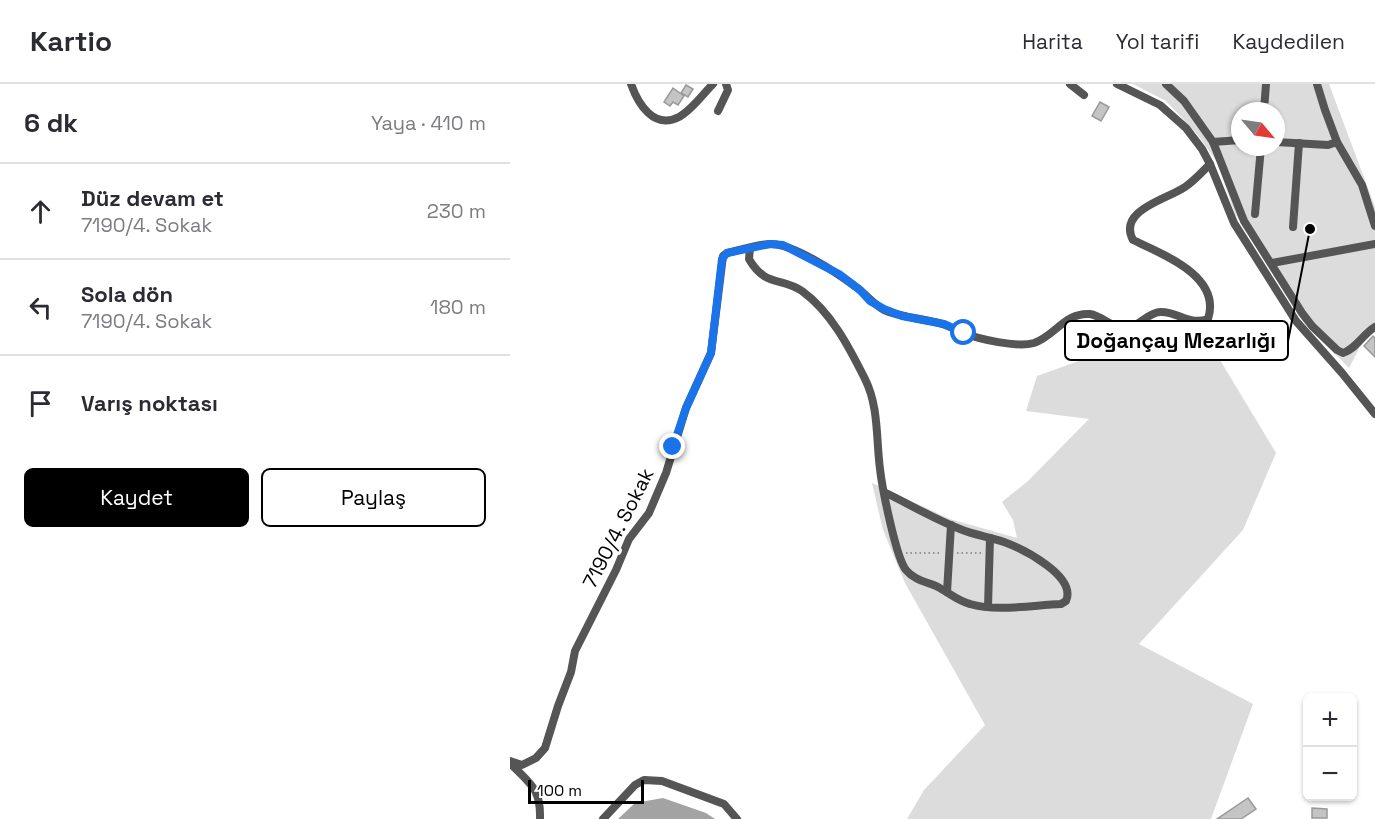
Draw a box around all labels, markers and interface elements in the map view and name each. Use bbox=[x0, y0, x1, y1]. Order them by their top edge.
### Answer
text: Kartio bbox=[30, 23, 112, 59]
text: Harita bbox=[1022, 28, 1083, 55]
text: Yol tarifi bbox=[1116, 28, 1199, 55]
text: Kaydedilen bbox=[1232, 28, 1345, 55]
north arrow bbox=[1231, 102, 1285, 156]
text: 6 dk bbox=[24, 106, 78, 140]
text: Yaya · 410 m bbox=[371, 110, 486, 136]
text: Düz devam et bbox=[81, 184, 224, 212]
icon: ahead bbox=[24, 195, 57, 228]
text: 230 m bbox=[427, 198, 486, 224]
text: 7190/4. Sokak bbox=[81, 212, 212, 238]
text: Sola dön bbox=[81, 280, 173, 308]
icon: left bbox=[24, 291, 57, 324]
text: 180 m bbox=[430, 294, 486, 320]
text: 7190/4. Sokak bbox=[81, 308, 212, 334]
route start bbox=[950, 319, 976, 345]
callout: Doğançay Mezarlığı bbox=[1065, 321, 1288, 360]
text: Doğançay Mezarlığı bbox=[1076, 327, 1276, 354]
icon: arrive bbox=[24, 387, 57, 420]
text: Varış noktası bbox=[81, 389, 218, 417]
route end bbox=[659, 433, 685, 459]
street label: 7190/4. Sokak bbox=[577, 463, 660, 592]
button: Kaydet bbox=[24, 468, 249, 527]
button: Paylaş bbox=[261, 468, 486, 527]
map controls bbox=[1303, 693, 1357, 801]
button: + bbox=[1303, 693, 1357, 747]
button: − bbox=[1303, 747, 1357, 801]
scale bar bbox=[528, 777, 644, 804]
text: 100 m bbox=[537, 780, 582, 801]

